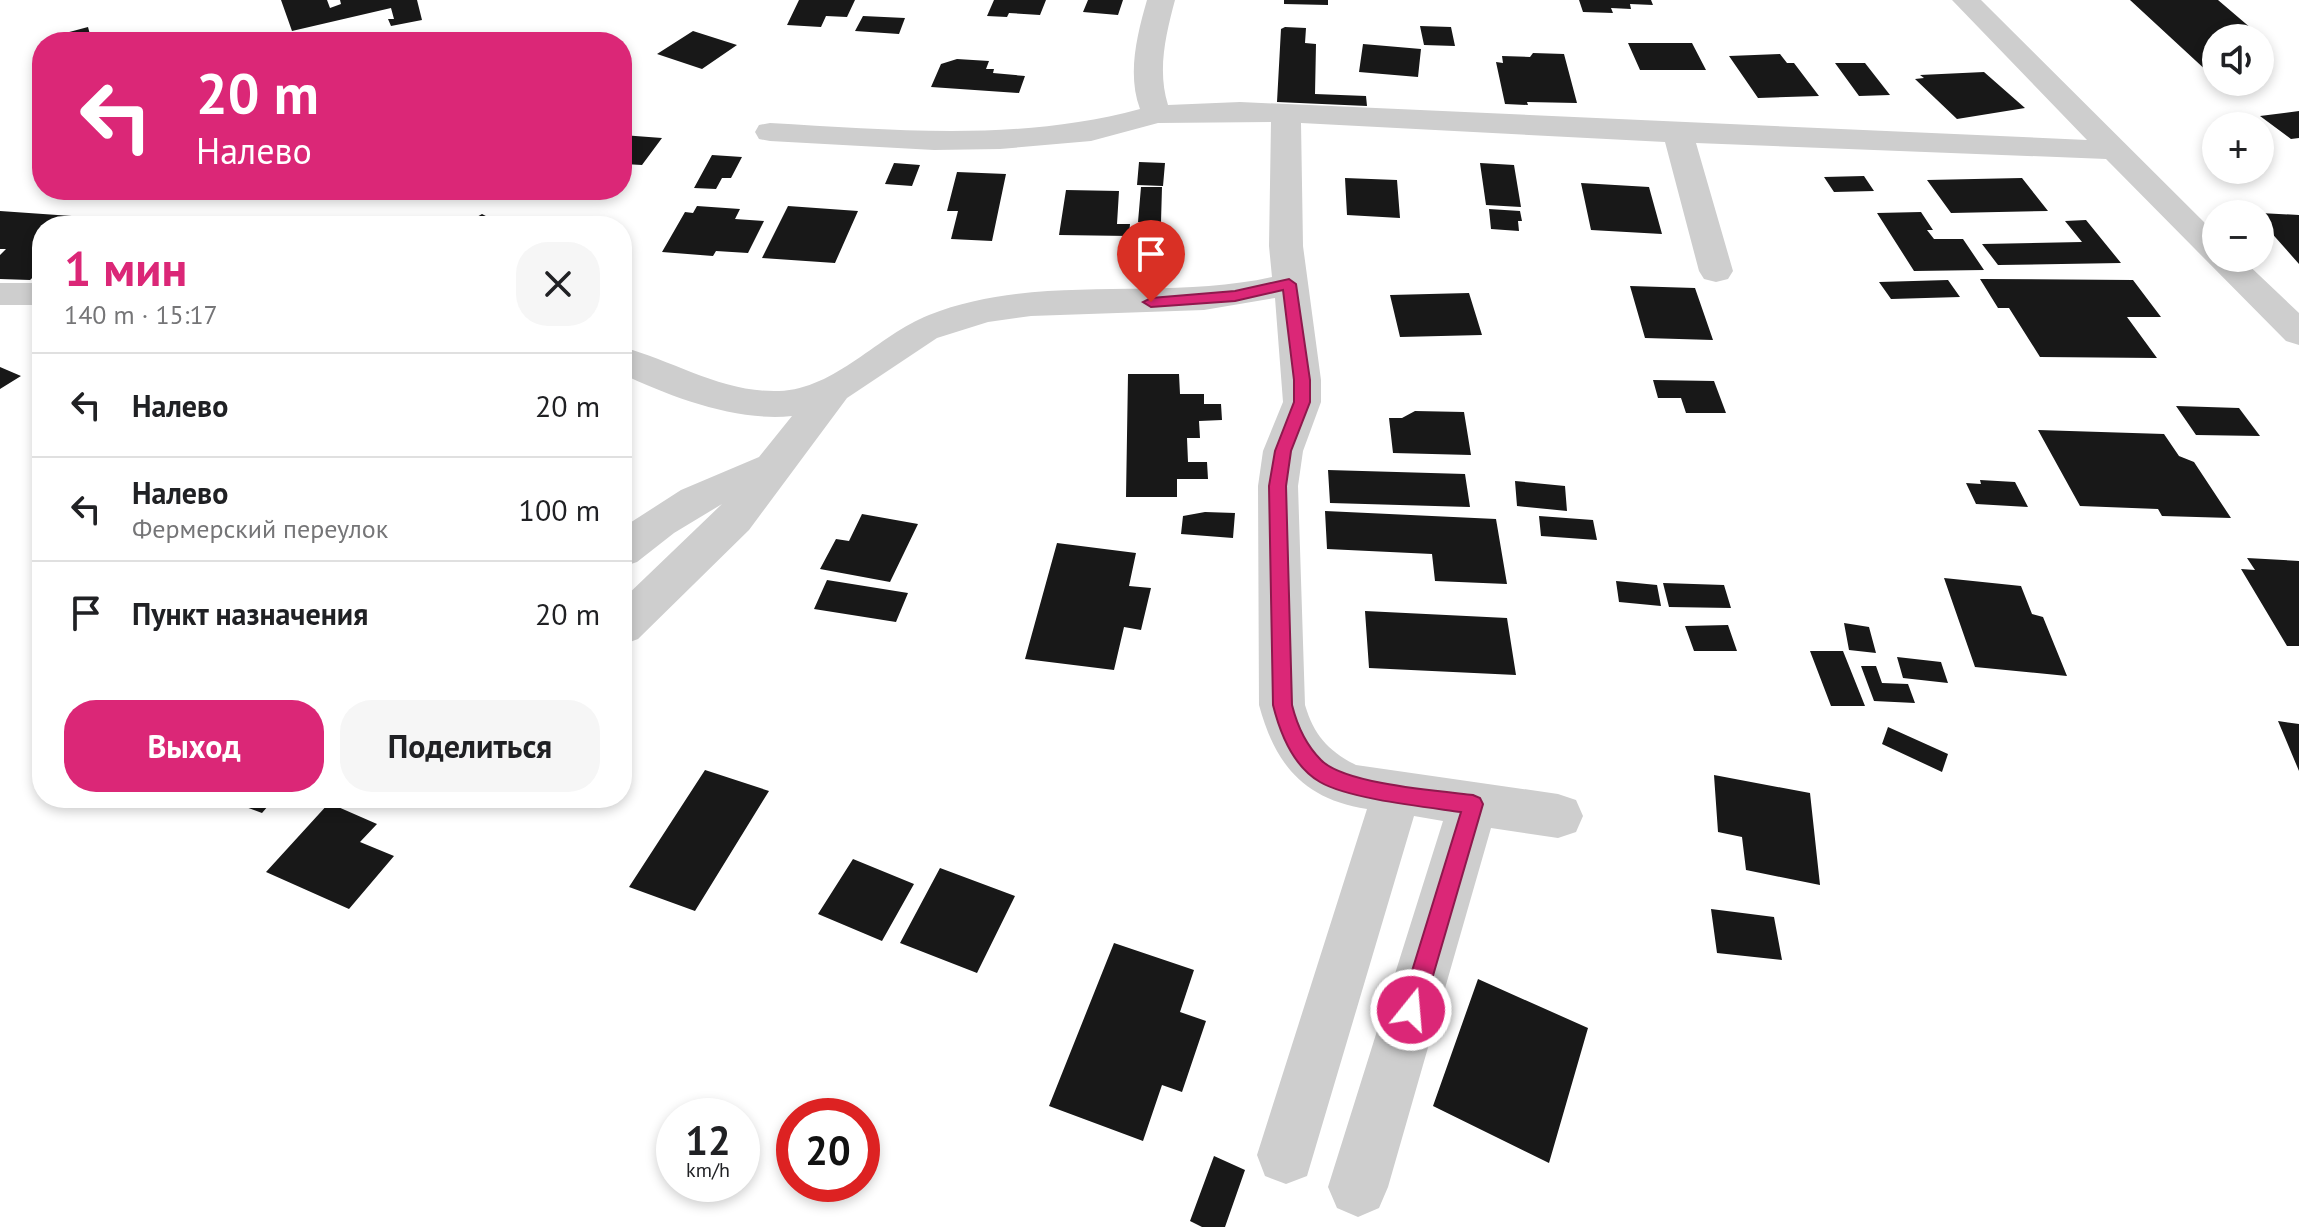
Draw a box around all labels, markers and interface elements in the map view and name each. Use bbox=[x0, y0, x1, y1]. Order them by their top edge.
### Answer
map controls bbox=[2202, 24, 2274, 272]
button: sound bbox=[2202, 24, 2274, 96]
text: 20 m bbox=[196, 57, 319, 129]
icon: left bbox=[64, 64, 168, 168]
button: + bbox=[2202, 112, 2274, 184]
text: Налево bbox=[196, 127, 312, 174]
button: − bbox=[2202, 200, 2274, 272]
pin bbox=[1117, 220, 1185, 302]
icon: arrive bbox=[1129, 232, 1173, 276]
text: 1 мин bbox=[64, 237, 187, 299]
button: close bbox=[516, 242, 600, 326]
text: 140 m · 15:17 bbox=[64, 298, 218, 331]
icon: left bbox=[64, 383, 108, 427]
text: Налево bbox=[132, 386, 228, 425]
text: 20 m bbox=[535, 386, 600, 425]
text: Налево bbox=[132, 473, 228, 512]
icon: left bbox=[64, 487, 108, 531]
text: 100 m bbox=[519, 490, 600, 529]
text: Фермерский переулок bbox=[132, 512, 388, 545]
icon: arrive bbox=[64, 591, 108, 635]
text: Пункт назначения bbox=[132, 594, 368, 633]
text: 20 m bbox=[535, 594, 600, 633]
button: Выход bbox=[64, 700, 324, 792]
button: Поделиться bbox=[340, 700, 600, 792]
position arrow bbox=[1369, 968, 1453, 1052]
speed limit sign: 20 bbox=[776, 1098, 880, 1202]
text: 12 bbox=[685, 1114, 731, 1166]
text: km/h bbox=[686, 1157, 730, 1183]

